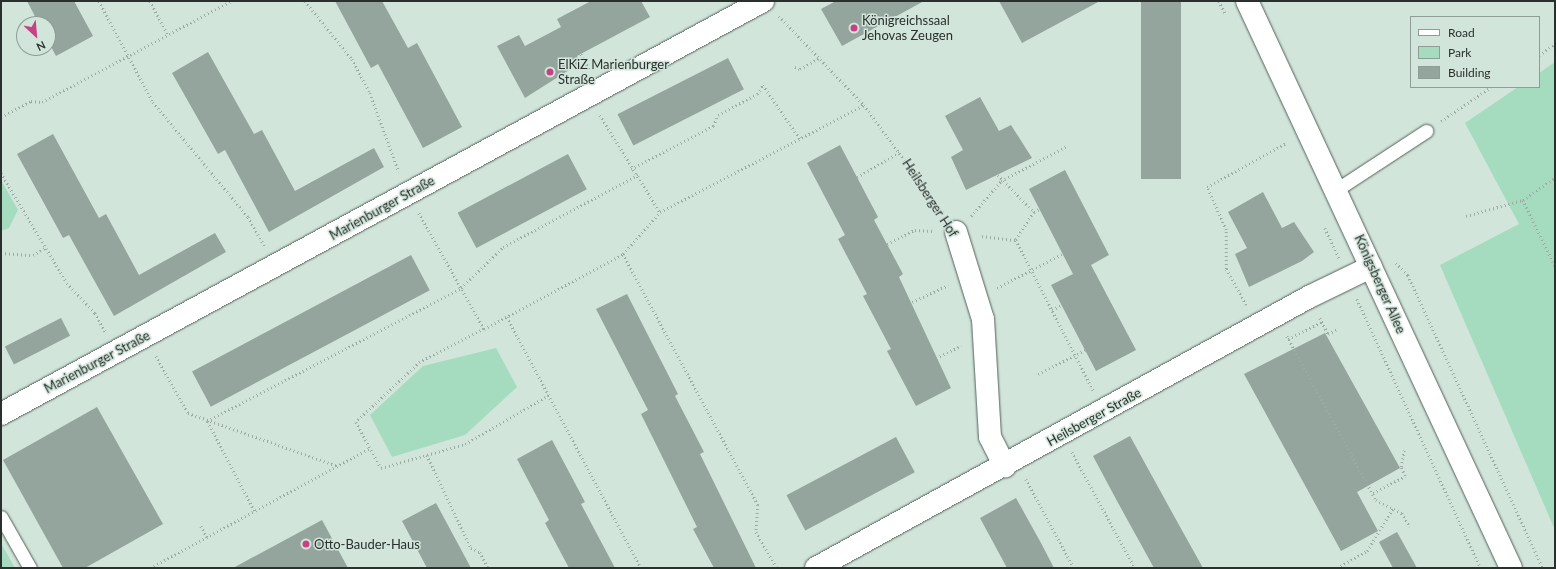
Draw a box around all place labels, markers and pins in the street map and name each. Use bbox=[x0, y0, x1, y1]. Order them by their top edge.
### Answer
place label: Königreichssaal Jehovas Zeugen bbox=[862, 13, 953, 44]
marker: Königreichssaal Jehovas Zeugen bbox=[849, 23, 859, 33]
place label: ElKiZ Marienburger Straße bbox=[558, 57, 669, 88]
marker: ElKiZ Marienburger Straße bbox=[545, 67, 555, 77]
place label: Otto-Bauder-Haus bbox=[314, 536, 420, 552]
marker: Otto-Bauder-Haus bbox=[301, 539, 311, 549]

